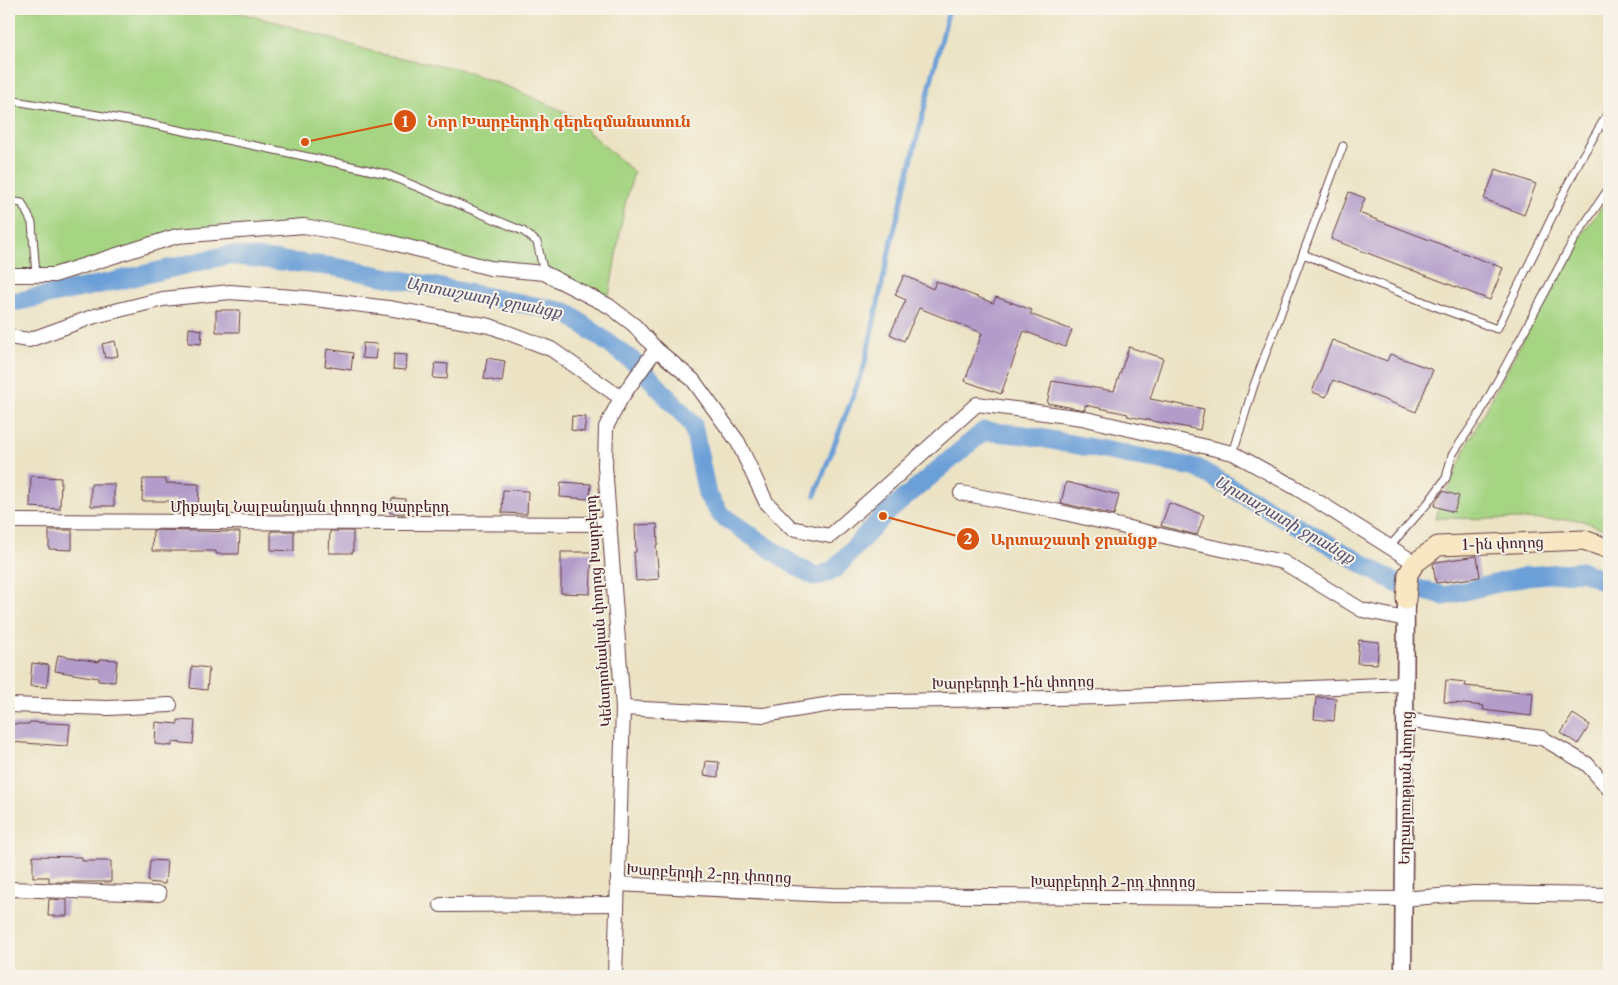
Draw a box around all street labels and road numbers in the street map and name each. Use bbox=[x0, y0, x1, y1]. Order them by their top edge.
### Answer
street label: Կենտրոնական փողոց Խարբերդ bbox=[580, 494, 616, 728]
street label: Միքայել Նալբանդյան փողոց Խարբերդ bbox=[170, 497, 450, 516]
street label: 1-ին փողոց bbox=[1462, 532, 1544, 554]
street label: Խարբերդի 1-ին փողոց bbox=[932, 671, 1094, 693]
street label: Եղբայրության փողոց bbox=[1394, 711, 1416, 865]
street label: Խարբերդի 2-րդ փողոց bbox=[626, 859, 792, 887]
street label: Խարբերդի 2-րդ փողոց bbox=[1030, 872, 1196, 891]

